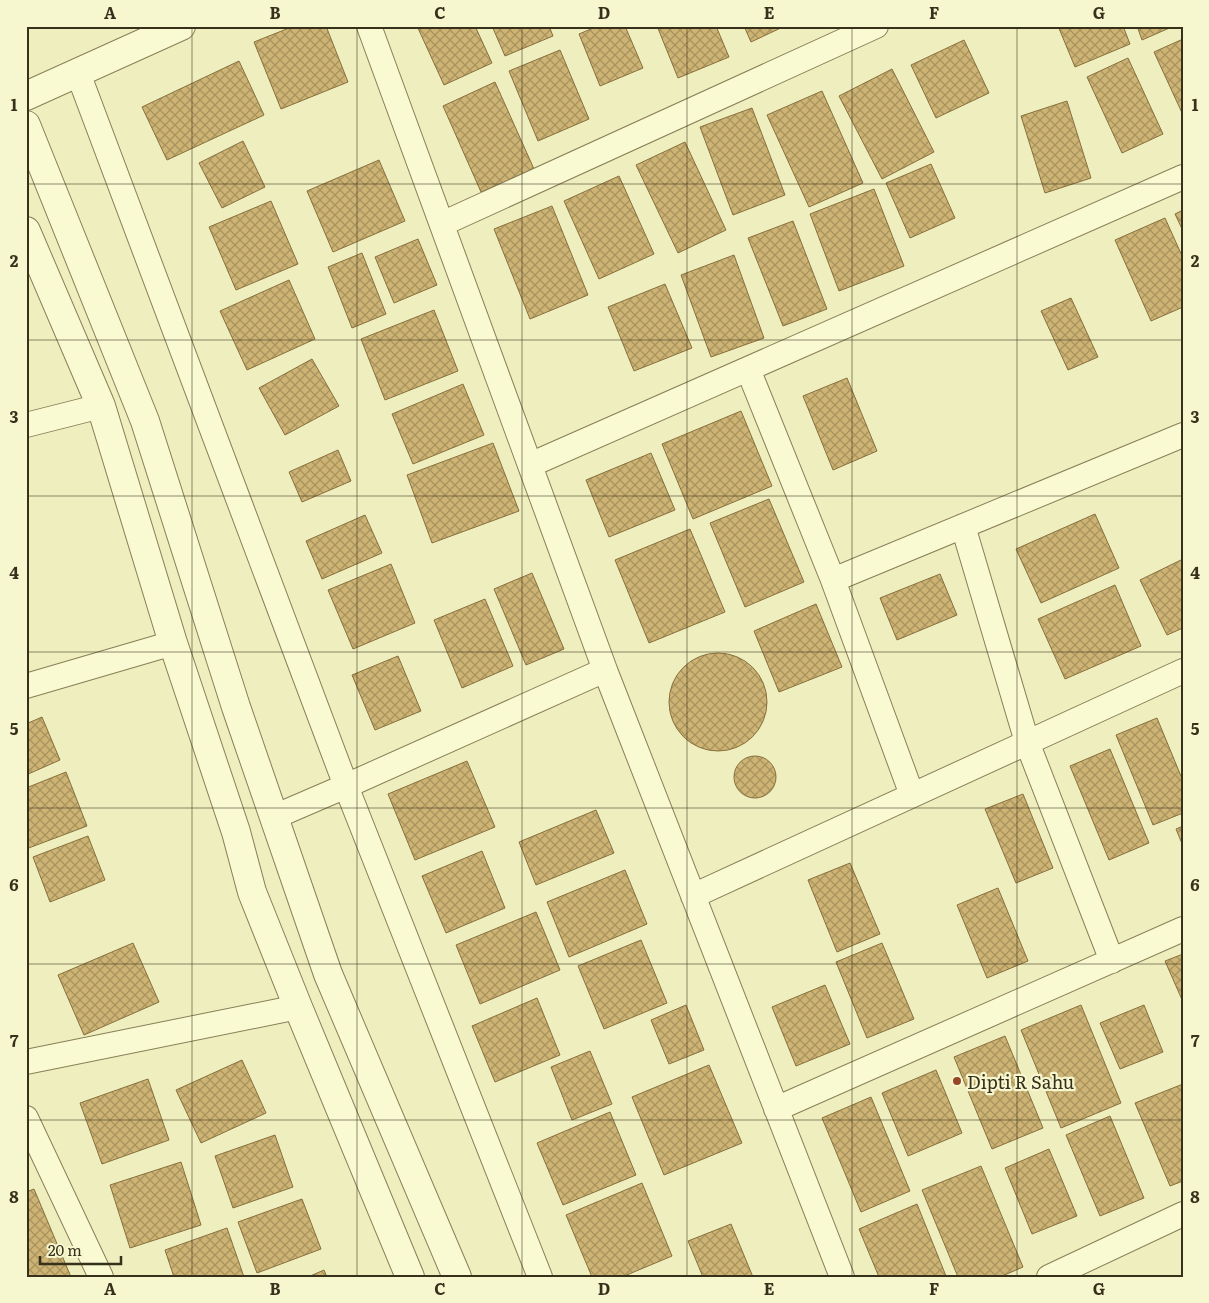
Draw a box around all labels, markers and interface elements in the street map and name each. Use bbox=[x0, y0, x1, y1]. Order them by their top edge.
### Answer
text: A bbox=[104, 0, 116, 24]
text: B bbox=[269, 0, 281, 24]
text: C bbox=[434, 0, 446, 24]
text: D bbox=[598, 0, 610, 24]
text: E bbox=[764, 0, 775, 24]
text: F bbox=[929, 0, 939, 24]
text: G bbox=[1093, 0, 1105, 24]
text: 1 bbox=[11, 92, 18, 116]
text: 1 bbox=[1192, 92, 1199, 116]
text: 2 bbox=[10, 248, 19, 272]
text: 2 bbox=[1191, 248, 1200, 272]
text: 3 bbox=[10, 404, 19, 428]
text: 3 bbox=[1191, 404, 1200, 428]
text: 4 bbox=[9, 560, 19, 584]
text: 4 bbox=[1190, 560, 1200, 584]
text: 5 bbox=[10, 716, 19, 740]
text: 5 bbox=[1191, 716, 1200, 740]
text: 6 bbox=[9, 872, 19, 896]
text: 6 bbox=[1190, 872, 1200, 896]
text: 7 bbox=[10, 1028, 19, 1052]
text: 7 bbox=[1191, 1028, 1200, 1052]
place label: Dipti R Sahu bbox=[967, 1068, 1074, 1095]
marker: Dipti R Sahu bbox=[951, 1075, 963, 1087]
text: 8 bbox=[9, 1184, 19, 1208]
text: 8 bbox=[1190, 1184, 1200, 1208]
scale bar bbox=[40, 1233, 121, 1265]
text: 20 m bbox=[48, 1238, 82, 1261]
text: A bbox=[104, 1276, 116, 1300]
text: B bbox=[269, 1276, 281, 1300]
text: C bbox=[434, 1276, 446, 1300]
text: D bbox=[598, 1276, 610, 1300]
text: E bbox=[764, 1276, 775, 1300]
text: F bbox=[929, 1276, 939, 1300]
text: G bbox=[1093, 1276, 1105, 1300]

